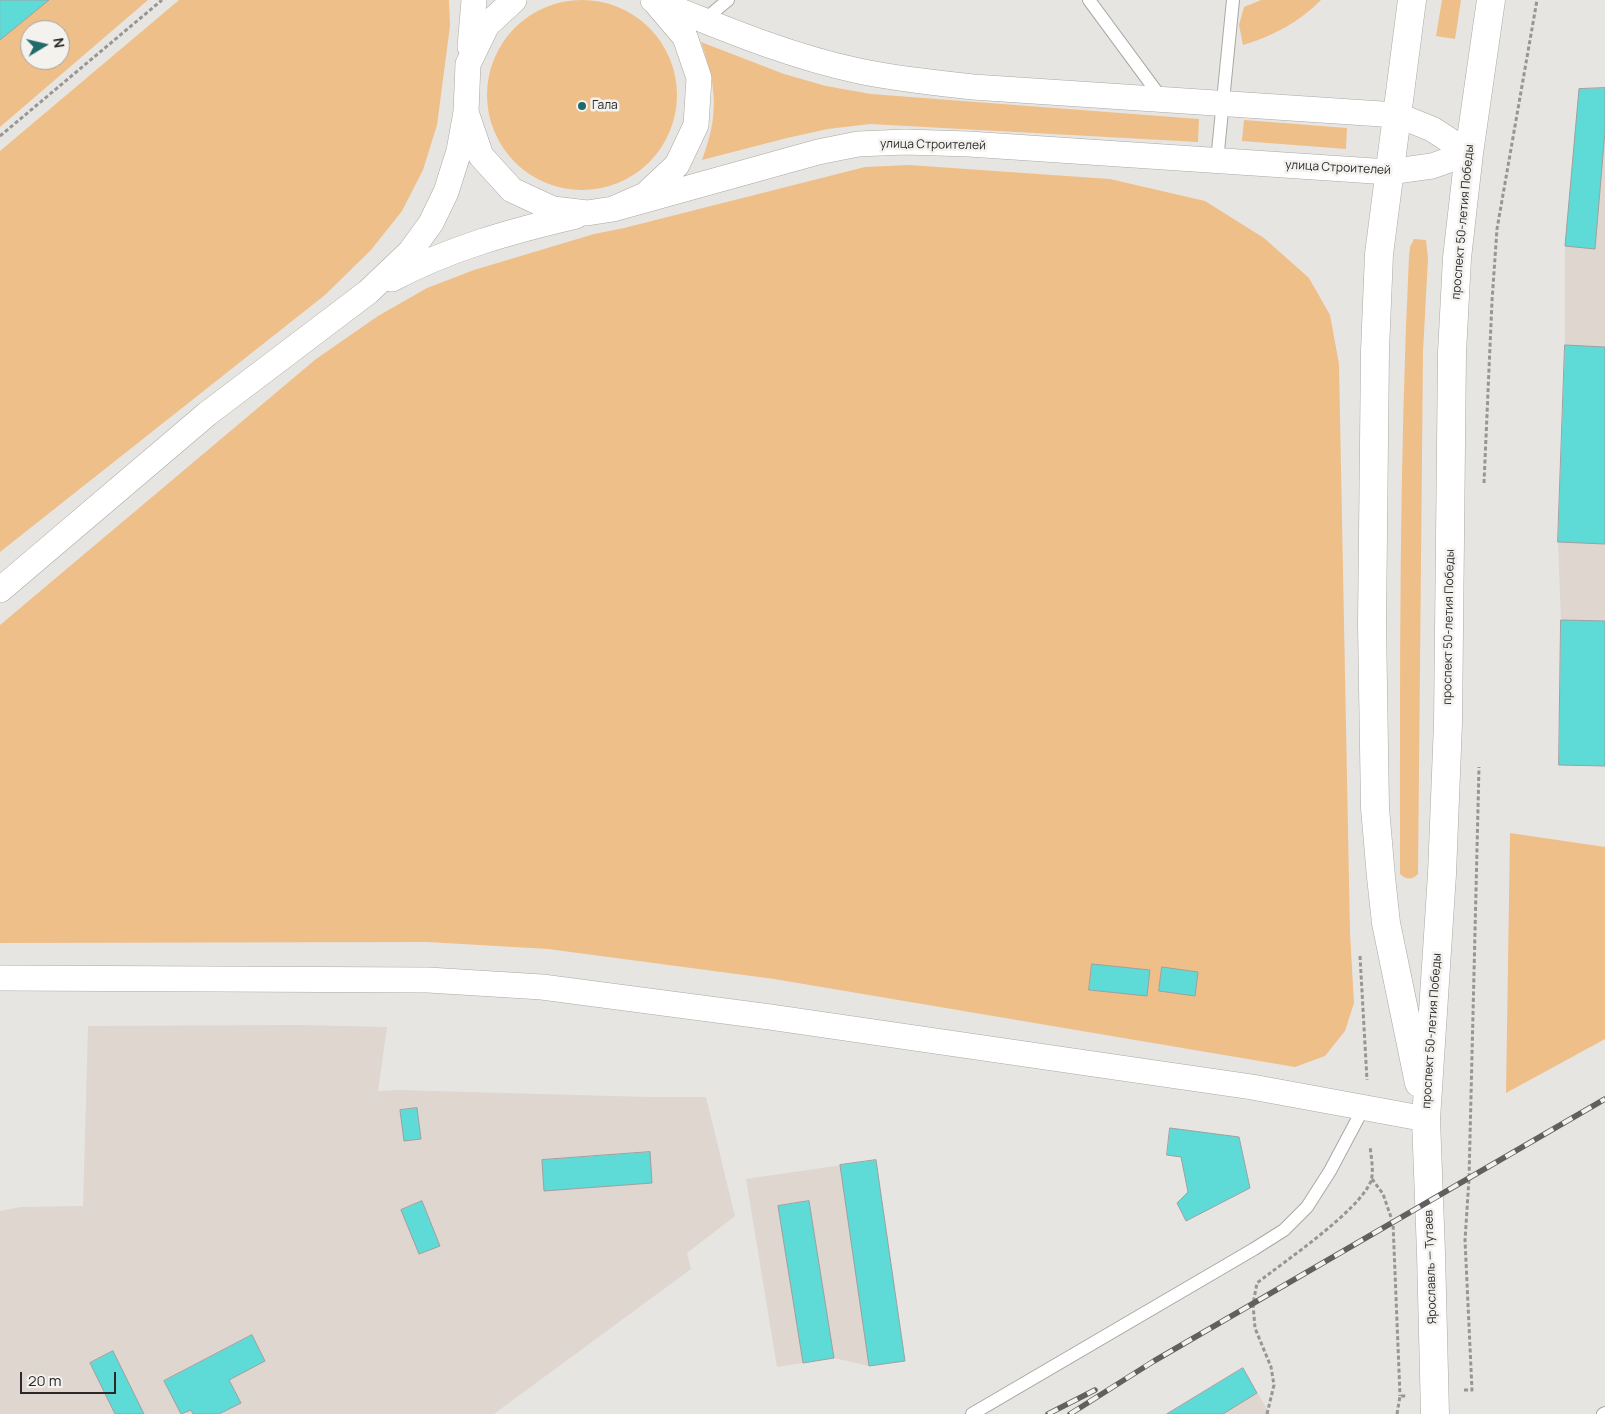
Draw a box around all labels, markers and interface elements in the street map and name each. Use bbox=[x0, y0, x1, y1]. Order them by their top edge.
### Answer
north arrow bbox=[20, 20, 70, 70]
text: N bbox=[49, 36, 69, 49]
place label: Гала bbox=[592, 99, 618, 113]
marker: Гала bbox=[576, 100, 588, 112]
street label: улица Строителей bbox=[880, 137, 986, 153]
street label: проспект 50-летия Победы bbox=[1449, 144, 1477, 300]
street label: улица Строителей bbox=[1285, 158, 1391, 178]
street label: проспект 50-летия Победы bbox=[1440, 549, 1458, 705]
street label: проспект 50-летия Победы bbox=[1419, 953, 1445, 1109]
street label: Ярославль — Тутаев bbox=[1422, 1210, 1440, 1324]
scale bar bbox=[22, 1362, 119, 1394]
text: 20 m bbox=[28, 1370, 61, 1391]

